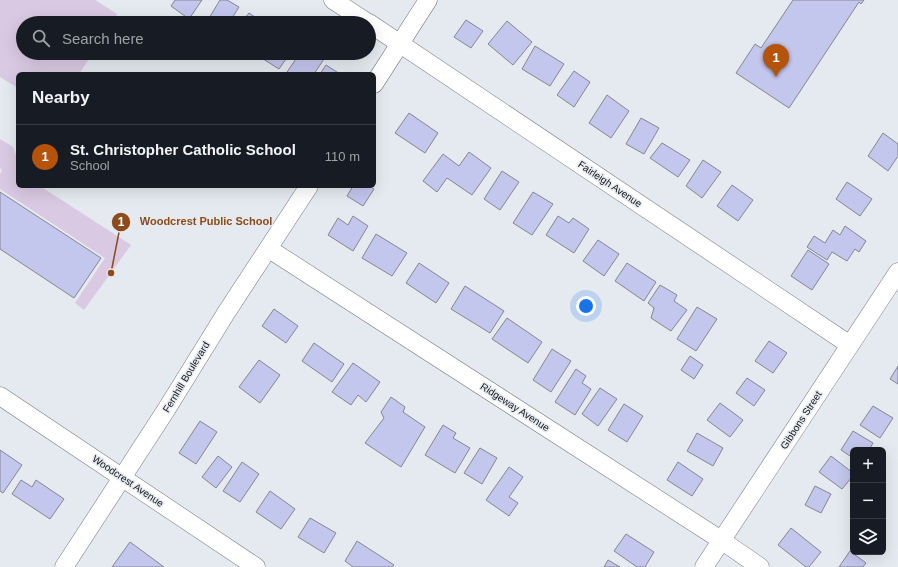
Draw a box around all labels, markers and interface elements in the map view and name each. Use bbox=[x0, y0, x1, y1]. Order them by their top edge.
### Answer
search box bbox=[16, 16, 376, 60]
icon: search bbox=[30, 27, 52, 49]
text: Search here bbox=[62, 30, 144, 47]
pin: 1 bbox=[763, 44, 789, 77]
text: Nearby bbox=[32, 88, 90, 107]
text: St. Christopher Catholic School bbox=[70, 141, 296, 158]
text: 1 bbox=[41, 149, 49, 164]
text: 110 m bbox=[325, 149, 360, 164]
text: School bbox=[70, 158, 110, 173]
street label: Fairleigh Avenue bbox=[576, 159, 644, 210]
callout: Woodcrest Public School bbox=[111, 210, 280, 233]
text: 1 bbox=[118, 215, 125, 229]
text: Woodcrest Public School bbox=[140, 215, 272, 227]
your location bbox=[576, 296, 596, 316]
street label: Fernhill Boulevard bbox=[161, 340, 211, 414]
street label: Ridgeway Avenue bbox=[479, 381, 552, 434]
street label: Gibbons Street bbox=[778, 389, 824, 451]
map controls bbox=[850, 447, 886, 555]
button: + bbox=[850, 447, 886, 483]
street label: Woodcrest Avenue bbox=[90, 453, 166, 509]
button: − bbox=[850, 483, 886, 519]
button: layers bbox=[850, 519, 886, 555]

